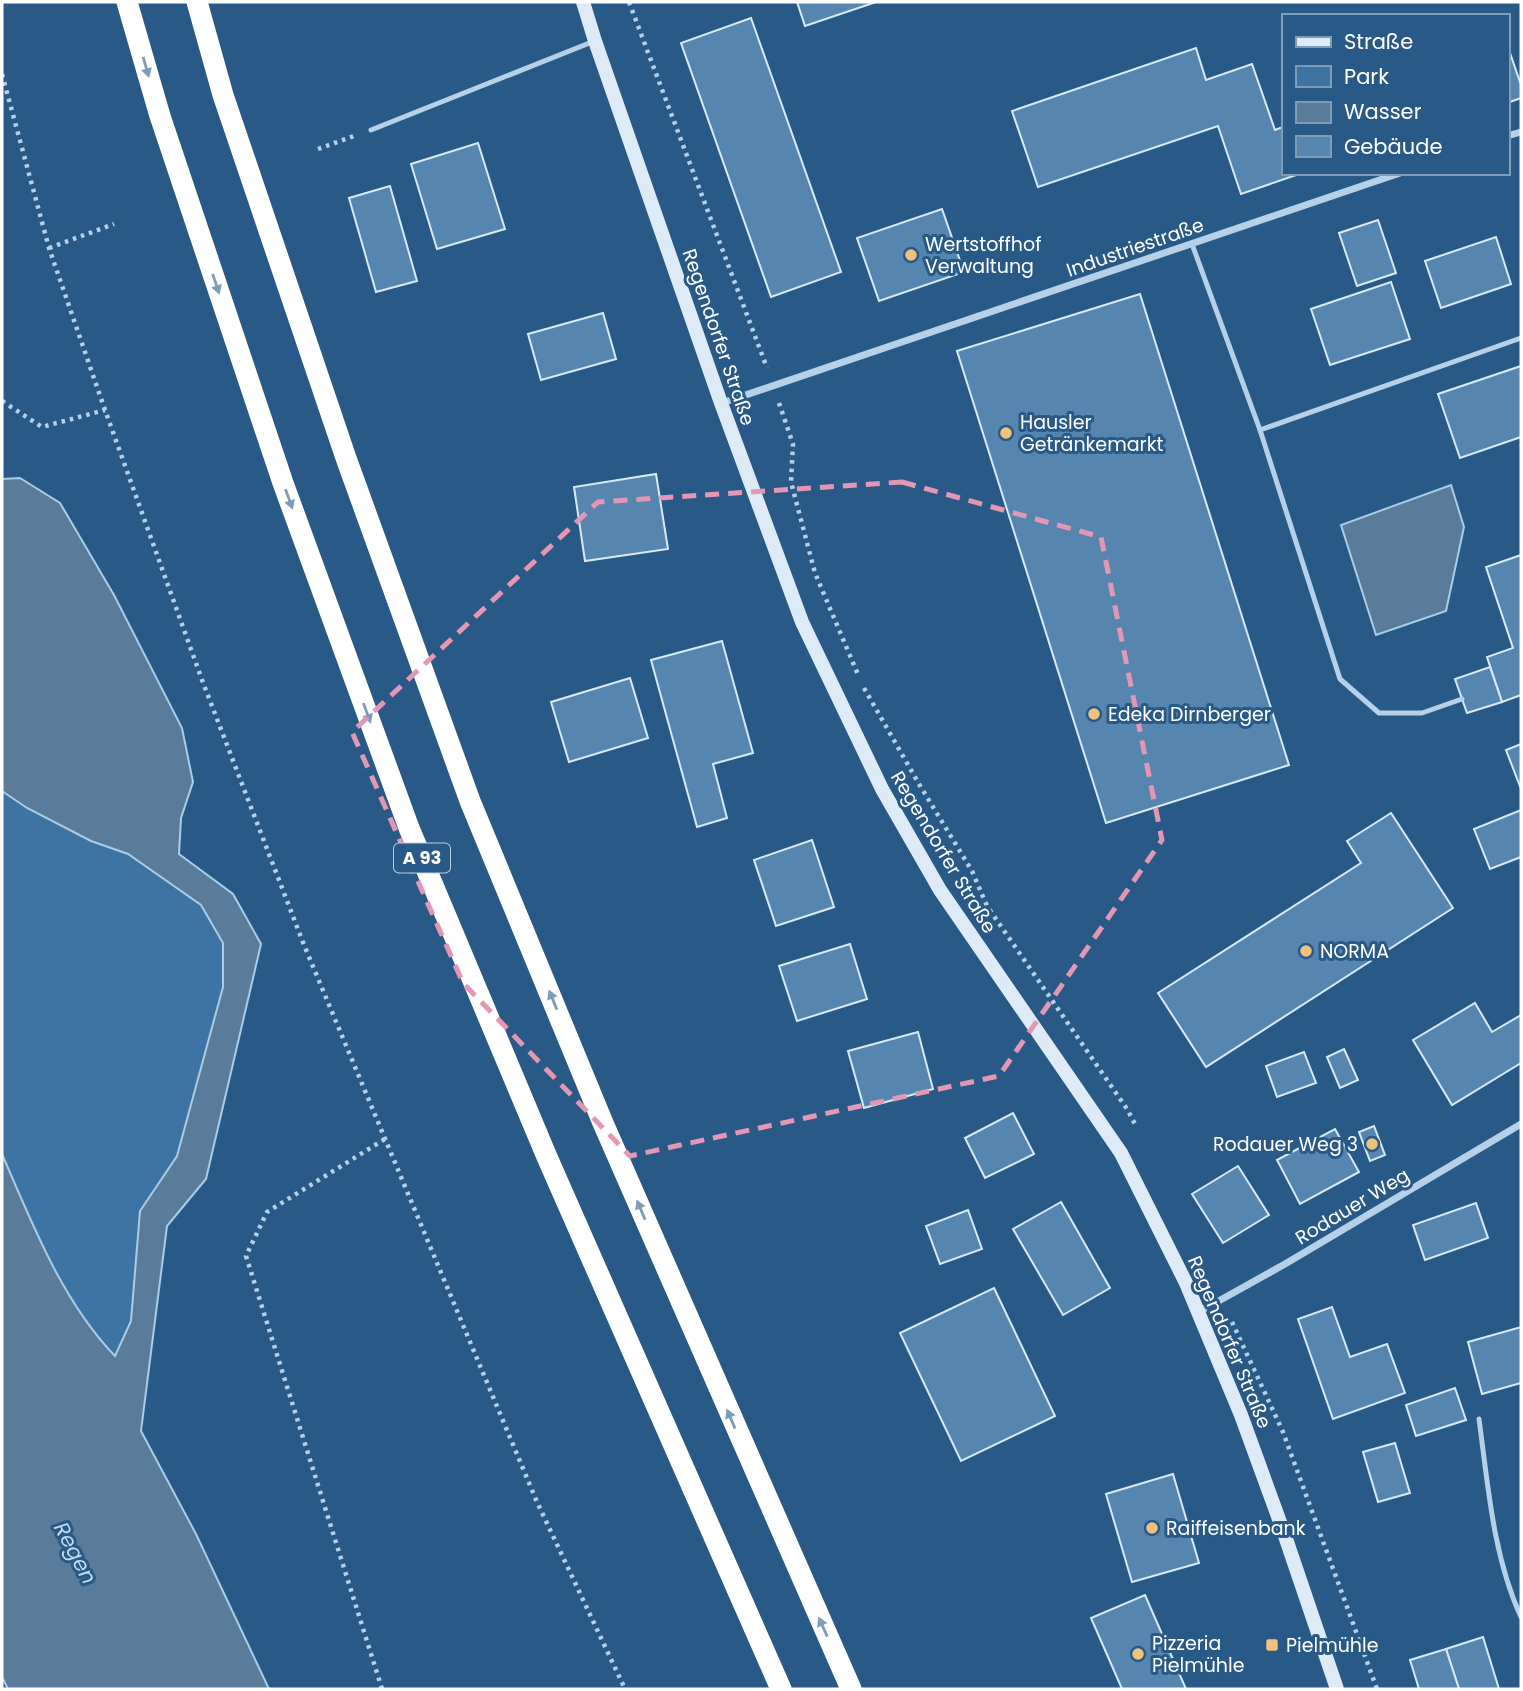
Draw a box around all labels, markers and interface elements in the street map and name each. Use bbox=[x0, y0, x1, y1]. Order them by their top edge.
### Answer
legend bbox=[1282, 14, 1509, 175]
text: Straße bbox=[1344, 27, 1413, 56]
one-way arrow bbox=[141, 57, 152, 79]
text: Park bbox=[1344, 62, 1389, 91]
text: Wasser bbox=[1344, 97, 1422, 126]
text: Gebäude bbox=[1344, 132, 1442, 161]
street label: Industriestraße bbox=[1063, 211, 1207, 284]
place label: Wertstoffhof Verwaltung bbox=[925, 231, 1041, 280]
street label: Regendorfer Straße bbox=[676, 245, 761, 429]
marker: Wertstoffhof Verwaltung bbox=[903, 247, 919, 263]
one-way arrow bbox=[211, 273, 222, 294]
place label: Hausler Getränkemarkt bbox=[1020, 409, 1163, 458]
marker: Hausler Getränkemarkt bbox=[998, 425, 1014, 441]
one-way arrow bbox=[284, 489, 295, 510]
place label: Edeka Dirnberger bbox=[1108, 701, 1271, 728]
one-way arrow bbox=[362, 702, 373, 723]
marker: Edeka Dirnberger bbox=[1086, 706, 1102, 722]
street label: Regendorfer Straße bbox=[884, 766, 1003, 939]
road number: A 93 bbox=[394, 844, 450, 872]
place label: NORMA bbox=[1320, 938, 1389, 965]
marker: NORMA bbox=[1298, 943, 1314, 959]
one-way arrow bbox=[547, 990, 558, 1011]
place label: Rodauer Weg 3 bbox=[1213, 1131, 1358, 1158]
marker: Rodauer Weg 3 bbox=[1364, 1136, 1380, 1152]
street label: Rodauer Weg bbox=[1290, 1162, 1414, 1251]
one-way arrow bbox=[635, 1200, 647, 1220]
street label: Regendorfer Straße bbox=[1181, 1252, 1278, 1433]
one-way arrow bbox=[726, 1408, 737, 1429]
place label: Raiffeisenbank bbox=[1166, 1515, 1306, 1542]
water label: Regen bbox=[47, 1517, 104, 1589]
marker: Raiffeisenbank bbox=[1144, 1520, 1160, 1536]
one-way arrow bbox=[817, 1617, 829, 1637]
place label: Pizzeria Pielmühle bbox=[1152, 1630, 1244, 1679]
place label: Pielmühle bbox=[1286, 1632, 1378, 1659]
marker: Pielmühle bbox=[1264, 1637, 1280, 1653]
marker: Pizzeria Pielmühle bbox=[1130, 1646, 1146, 1662]

